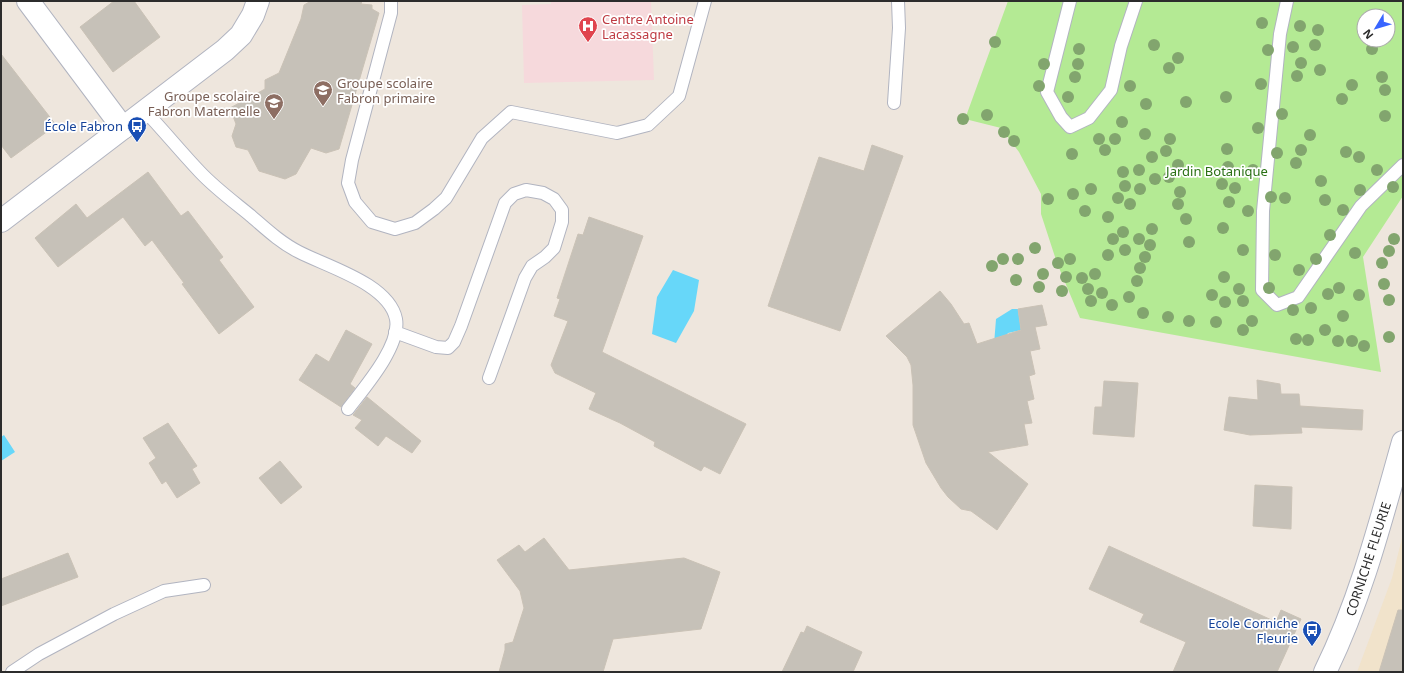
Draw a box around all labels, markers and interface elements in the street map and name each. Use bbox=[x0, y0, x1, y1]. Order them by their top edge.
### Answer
north arrow bbox=[1356, 8, 1396, 48]
place label: Centre Antoine Lacassagne bbox=[602, 10, 694, 43]
hospital icon: Centre Antoine Lacassagne bbox=[577, 15, 599, 43]
text: N bbox=[1359, 26, 1376, 43]
place label: Groupe scolaire Fabron primaire bbox=[337, 74, 435, 107]
school or university icon: Groupe scolaire Fabron primaire bbox=[312, 79, 334, 107]
place label: Groupe scolaire Fabron Maternelle bbox=[148, 87, 260, 120]
school or university icon: Groupe scolaire Fabron Maternelle bbox=[263, 92, 285, 120]
bus stop icon: École Fabron bbox=[126, 115, 148, 143]
place label: École Fabron bbox=[45, 117, 123, 135]
park label: Jardin Botanique bbox=[1164, 162, 1268, 180]
street label: CORNICHE FLEURIE bbox=[1341, 500, 1395, 618]
place label: Ecole Corniche Fleurie bbox=[1208, 614, 1298, 647]
bus stop icon: Ecole Corniche Fleurie bbox=[1301, 619, 1323, 647]

